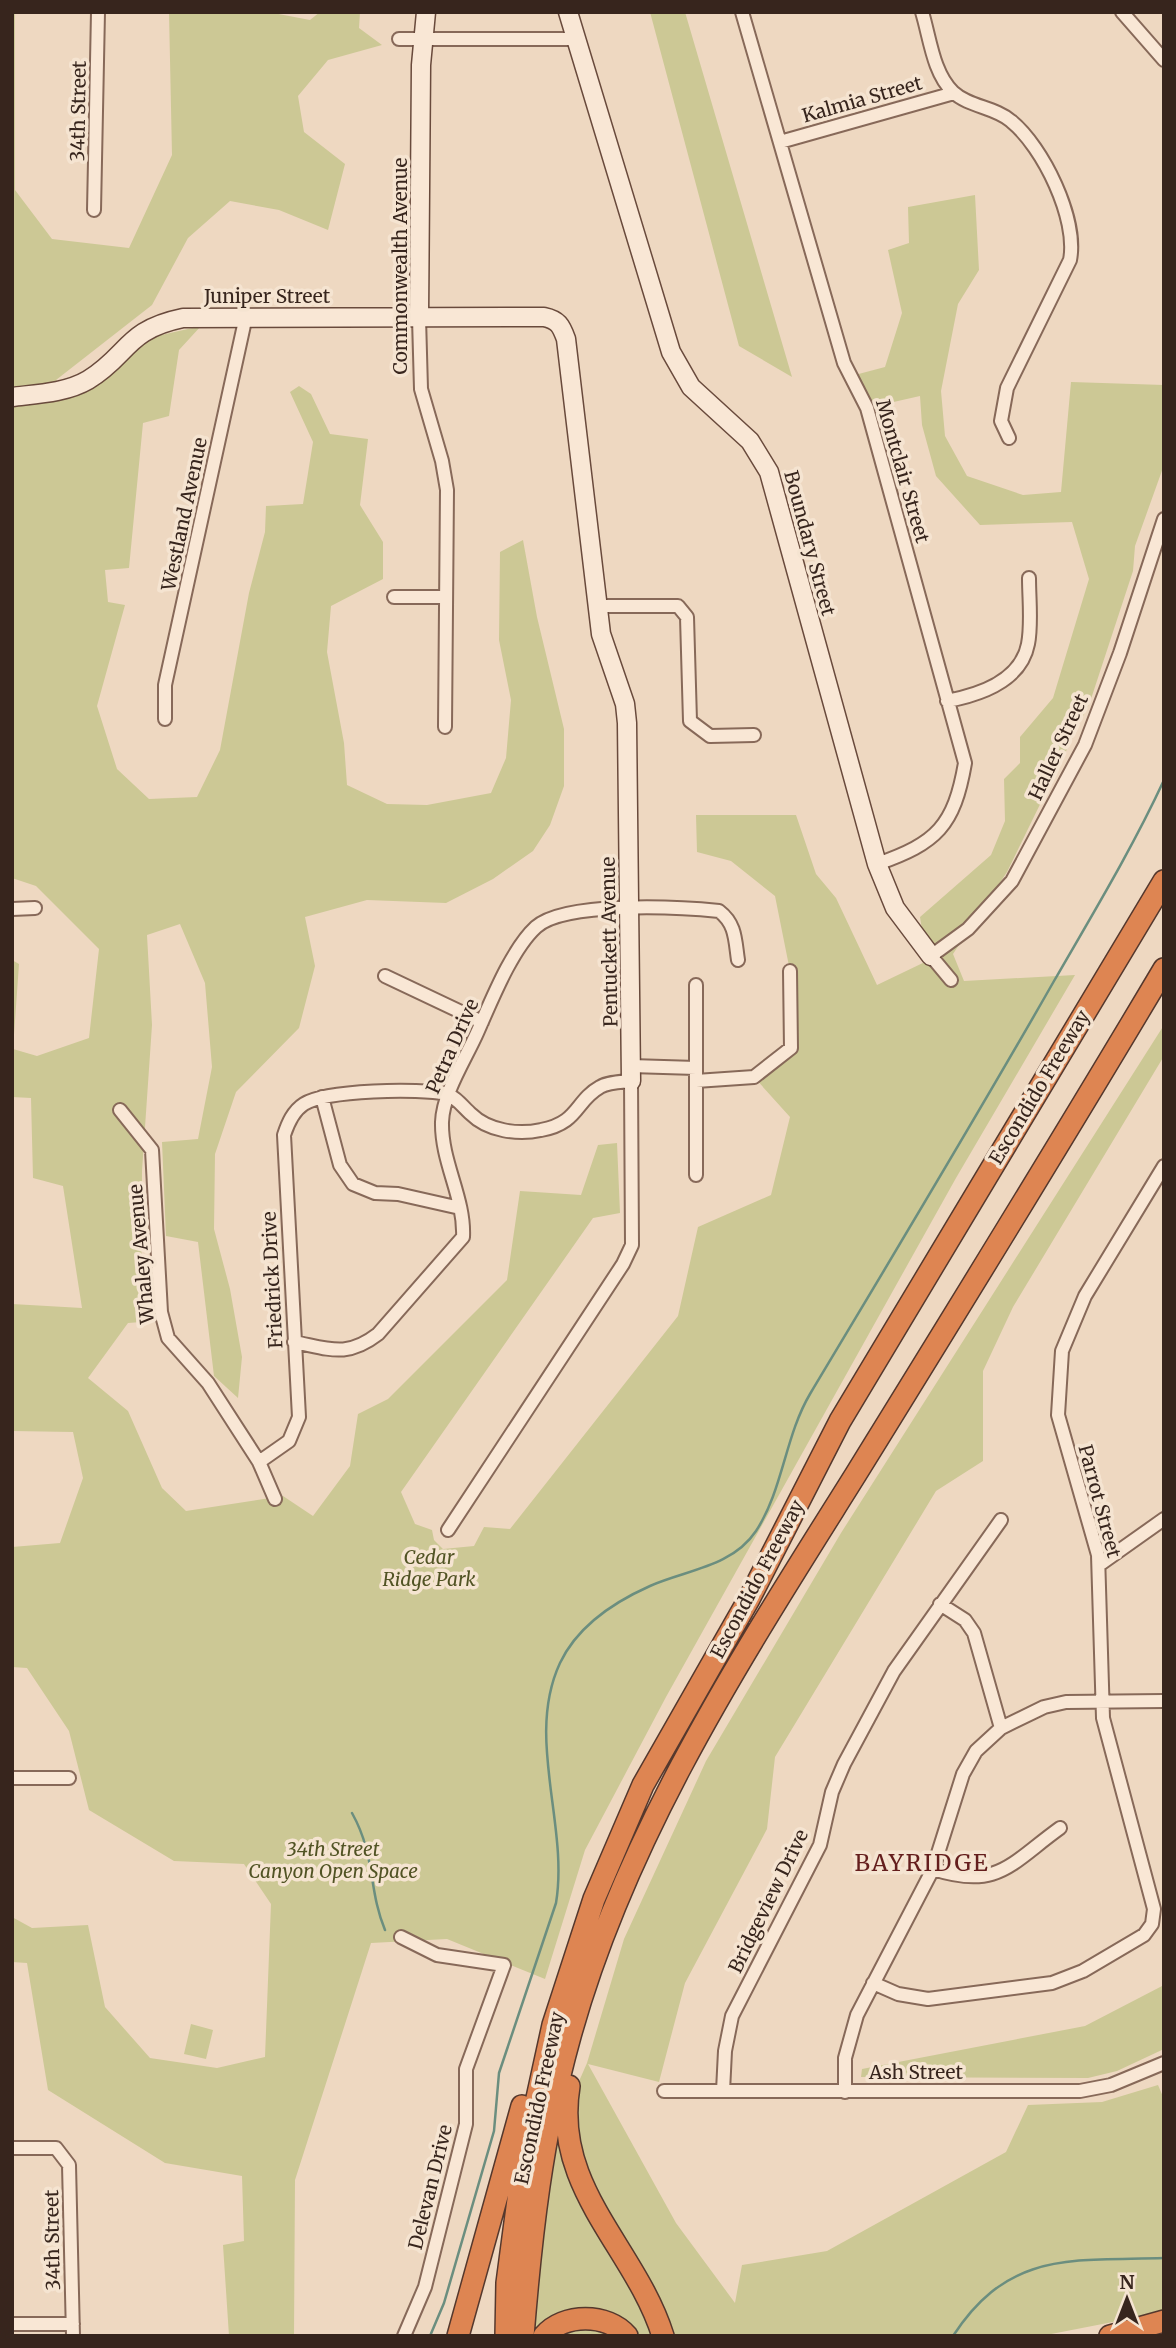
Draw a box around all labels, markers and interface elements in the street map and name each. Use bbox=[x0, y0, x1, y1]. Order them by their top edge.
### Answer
street label: 34th Street bbox=[65, 60, 91, 162]
street label: Kalmia Street bbox=[799, 70, 925, 128]
street label: Commonwealth Avenue bbox=[388, 157, 412, 375]
street label: Juniper Street bbox=[203, 284, 331, 308]
street label: Montclair Street bbox=[871, 396, 935, 546]
street label: Westland Avenue bbox=[156, 435, 212, 594]
street label: Boundary Street bbox=[779, 468, 841, 619]
street label: Haller Street bbox=[1023, 690, 1093, 804]
street label: Pentuckett Avenue bbox=[596, 857, 622, 1027]
street label: Petra Drive bbox=[420, 995, 484, 1097]
street label: Escondido Freeway bbox=[983, 1005, 1095, 1169]
street label: Whaley Avenue bbox=[123, 1183, 159, 1326]
street label: Friedrick Drive bbox=[256, 1211, 288, 1349]
street label: Parrot Street bbox=[1073, 1442, 1127, 1561]
street label: Escondido Freeway bbox=[705, 1496, 809, 1662]
park label: Cedar Ridge Park bbox=[382, 1545, 476, 1591]
street label: Bridgeview Drive bbox=[723, 1825, 813, 1977]
park label: 34th Street Canyon Open Space bbox=[248, 1837, 418, 1883]
district label: BAYRIDGE bbox=[854, 1848, 990, 1877]
street label: Escondido Freeway bbox=[509, 2009, 569, 2187]
street label: Ash Street bbox=[868, 2060, 964, 2084]
street label: Delevan Drive bbox=[403, 2122, 457, 2252]
street label: 34th Street bbox=[39, 2189, 65, 2291]
north arrow bbox=[1092, 2264, 1162, 2334]
text: N bbox=[1119, 2270, 1135, 2294]

